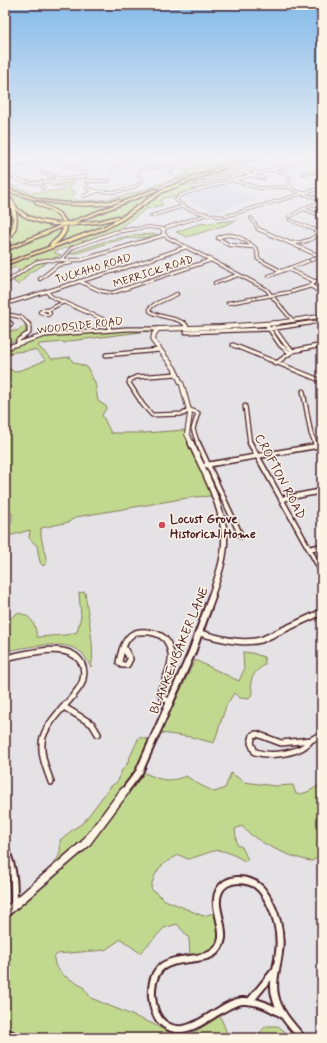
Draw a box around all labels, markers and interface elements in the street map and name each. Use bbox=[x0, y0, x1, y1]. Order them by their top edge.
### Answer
street label: TUCKAHO ROAD bbox=[54, 251, 133, 287]
street label: MERRICK ROAD bbox=[111, 252, 195, 292]
street label: WOODSIDE ROAD bbox=[36, 314, 124, 337]
street label: CROFTON ROAD bbox=[250, 431, 309, 522]
place label: Locust Grove Historical Home bbox=[170, 511, 256, 543]
marker: Locust Grove Historical Home bbox=[157, 520, 167, 530]
street label: BLANKENBAKER LANE bbox=[146, 584, 213, 717]

